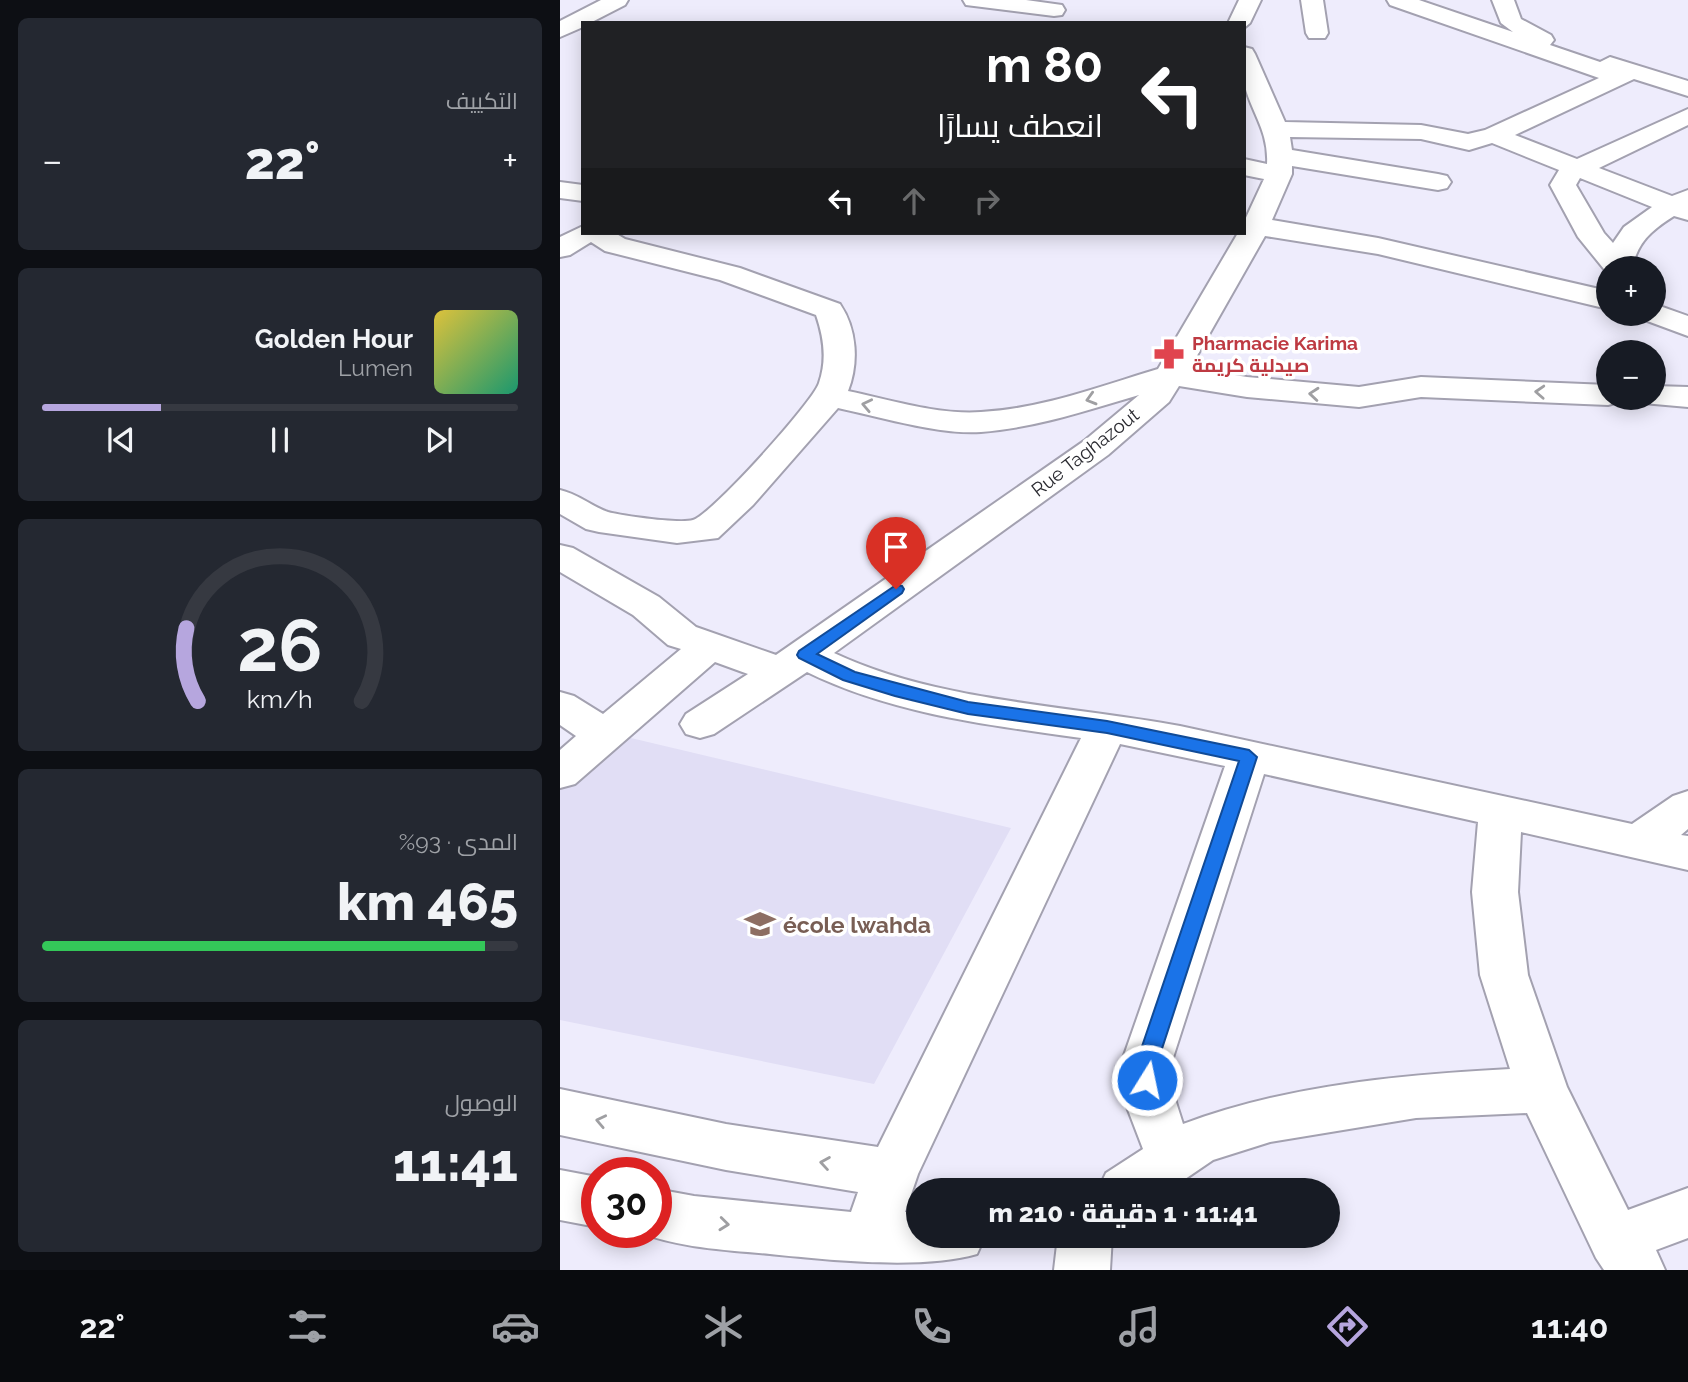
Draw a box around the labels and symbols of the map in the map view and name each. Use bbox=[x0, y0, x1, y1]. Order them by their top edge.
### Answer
place label: Pharmacie Karima صيدلية كريمة bbox=[1192, 332, 1358, 377]
pharmacy icon: Pharmacie Karima صيدلية كريمة bbox=[1152, 337, 1186, 371]
one-way arrow bbox=[1534, 385, 1545, 400]
one-way arrow bbox=[1308, 387, 1319, 402]
one-way arrow bbox=[1085, 391, 1097, 406]
one-way arrow bbox=[861, 399, 873, 414]
street label: Rue Taghazout bbox=[1027, 403, 1144, 501]
pin bbox=[866, 517, 926, 589]
school or university icon: école lwahda bbox=[743, 907, 777, 941]
place label: école lwahda bbox=[783, 911, 931, 938]
position arrow bbox=[1110, 1043, 1184, 1117]
one-way arrow bbox=[595, 1114, 607, 1129]
one-way arrow bbox=[819, 1155, 830, 1170]
speed limit sign: 30 bbox=[581, 1157, 672, 1248]
one-way arrow bbox=[718, 1217, 729, 1232]

